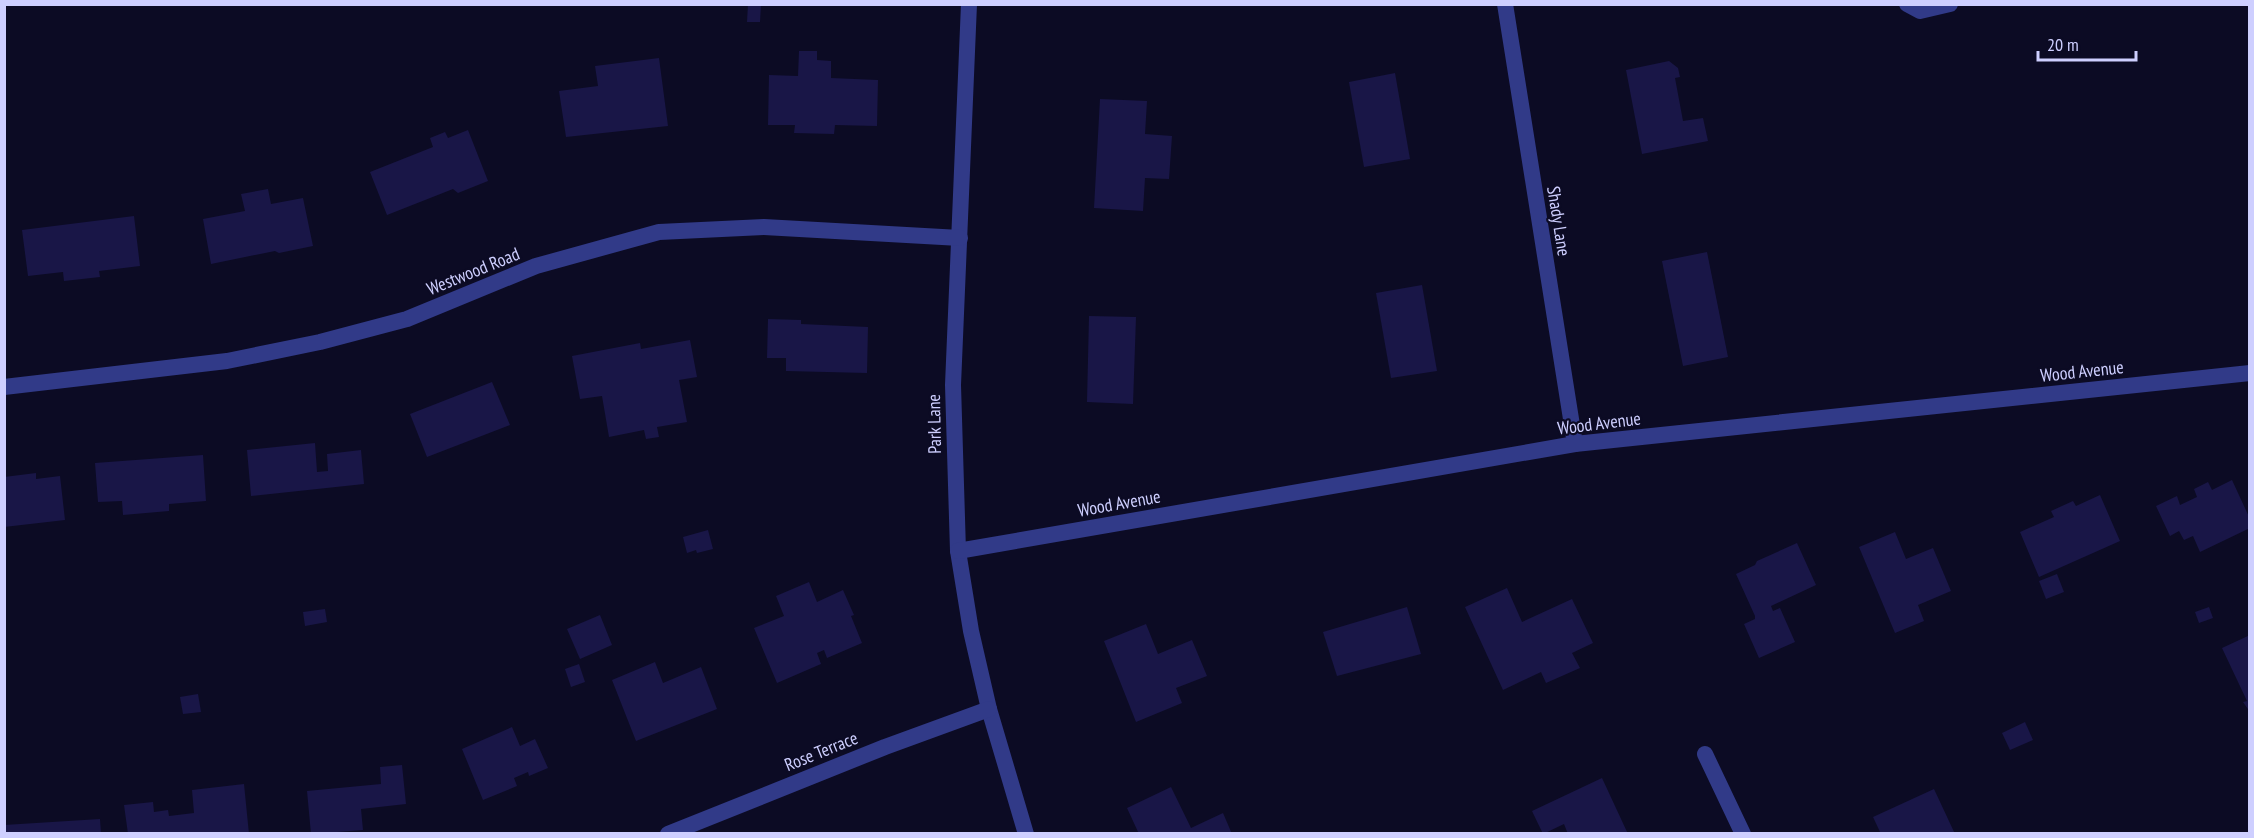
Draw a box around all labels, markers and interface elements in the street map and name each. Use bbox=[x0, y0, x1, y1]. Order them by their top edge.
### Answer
scale bar bbox=[2038, 24, 2136, 62]
text: 20 m bbox=[2047, 33, 2079, 56]
street label: Shady Lane bbox=[1542, 184, 1576, 258]
street label: Westwood Road bbox=[423, 242, 523, 300]
street label: Wood Avenue bbox=[2039, 355, 2125, 387]
street label: Park Lane bbox=[922, 394, 946, 454]
street label: Wood Avenue bbox=[1556, 406, 1642, 440]
street label: Wood Avenue bbox=[1076, 484, 1162, 522]
street label: Rose Terrace bbox=[781, 726, 861, 776]

